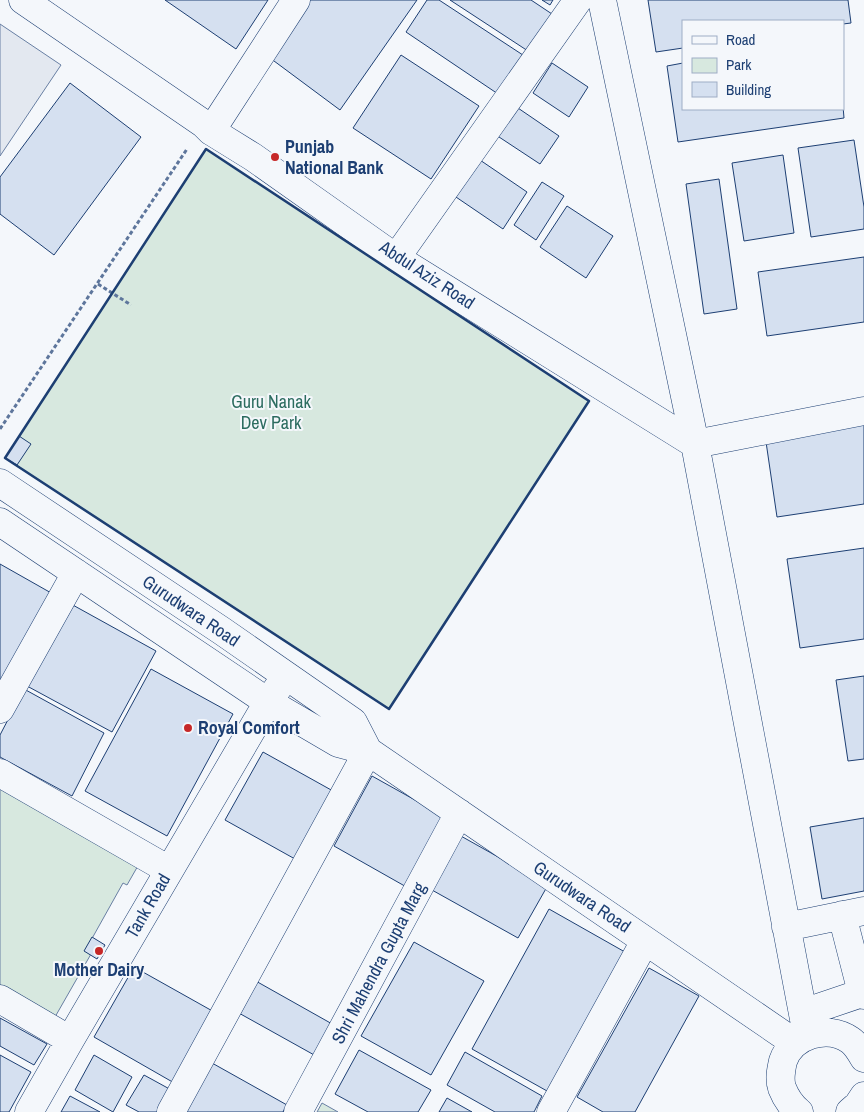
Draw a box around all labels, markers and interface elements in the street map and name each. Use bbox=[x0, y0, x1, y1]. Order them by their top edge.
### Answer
legend bbox=[682, 20, 844, 110]
text: Road bbox=[726, 29, 755, 50]
text: Park bbox=[726, 54, 752, 75]
text: Building bbox=[726, 79, 771, 100]
place label: Punjab National Bank bbox=[285, 134, 384, 180]
marker: Punjab National Bank bbox=[269, 151, 281, 163]
street label: Abdul Aziz Road bbox=[374, 234, 480, 315]
park label: Guru Nanak Dev Park bbox=[231, 389, 311, 435]
street label: Gurudwara Road bbox=[138, 569, 245, 652]
place label: Royal Comfort bbox=[198, 715, 300, 740]
marker: Royal Comfort bbox=[182, 722, 194, 734]
street label: Gurudwara Road bbox=[529, 855, 636, 938]
street label: Tank Road bbox=[119, 869, 176, 943]
street label: Shri Mahendra Gupta Marg bbox=[325, 877, 432, 1048]
marker: Mother Dairy bbox=[93, 945, 105, 957]
place label: Mother Dairy bbox=[54, 957, 145, 982]

